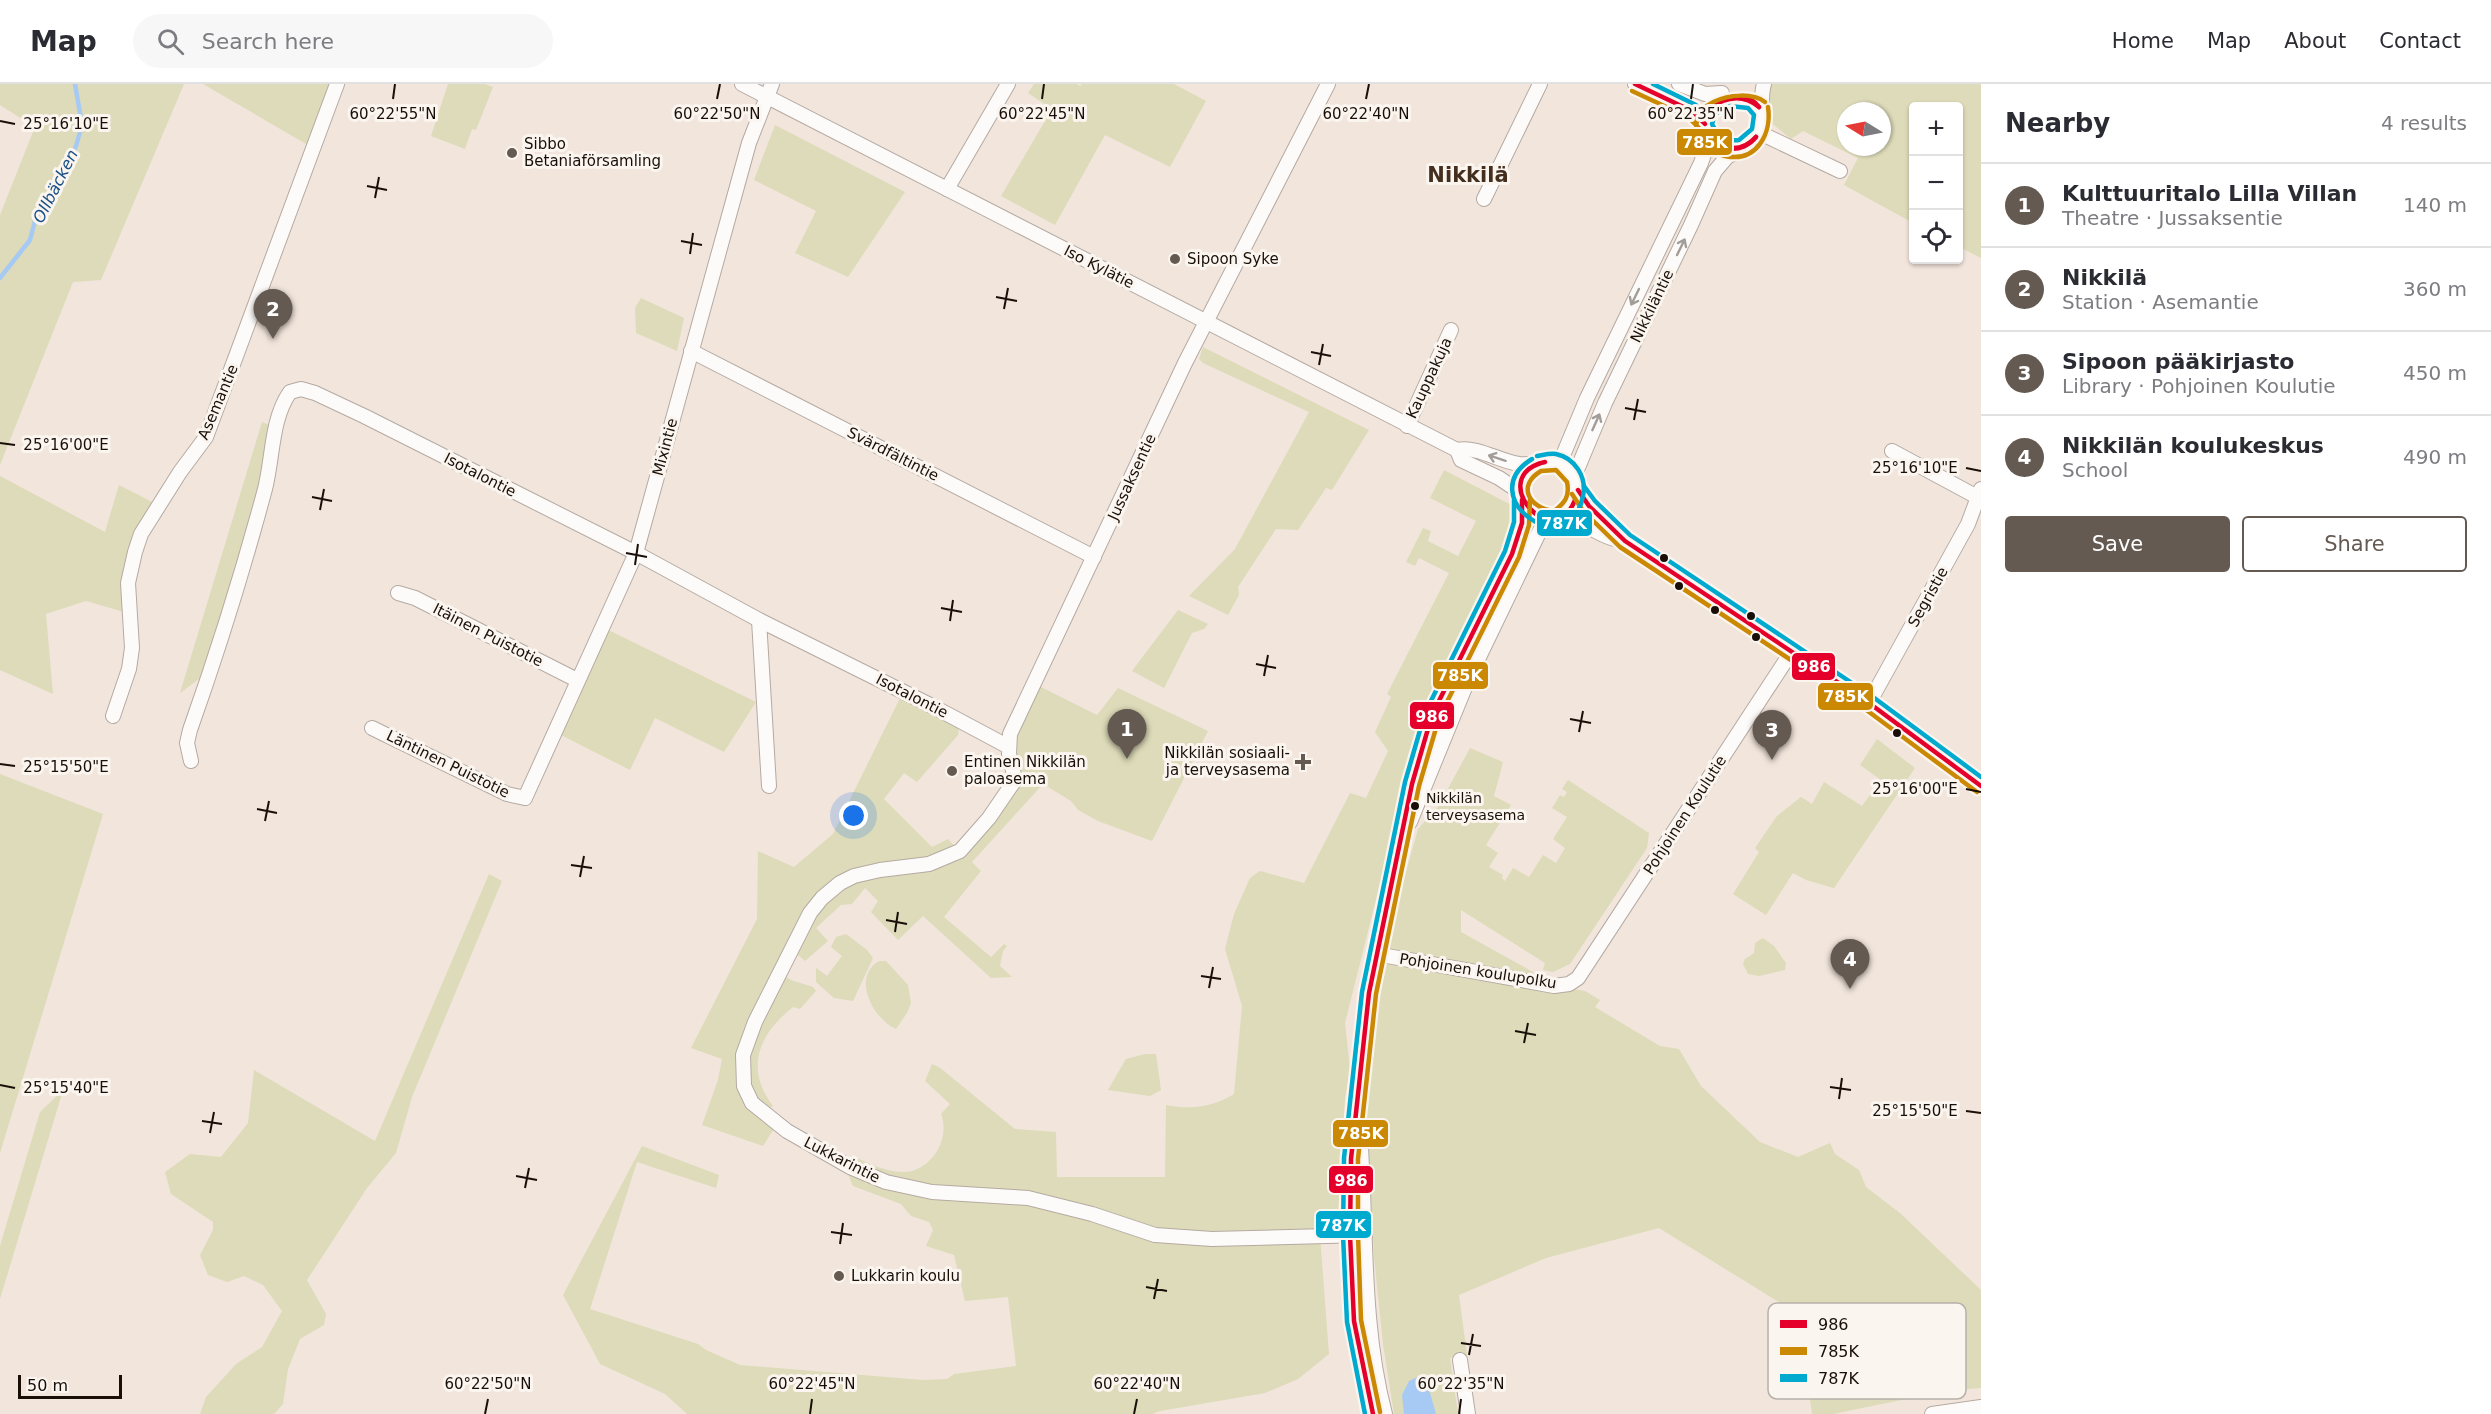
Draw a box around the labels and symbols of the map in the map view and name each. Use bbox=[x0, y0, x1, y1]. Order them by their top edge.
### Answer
north arrow bbox=[1837, 102, 1891, 156]
text: 60°22'55"N bbox=[349, 105, 437, 123]
text: 60°22'50"N bbox=[673, 105, 761, 123]
text: 60°22'45"N bbox=[998, 105, 1086, 123]
text: 60°22'40"N bbox=[1322, 105, 1410, 123]
text: 60°22'35"N bbox=[1647, 105, 1735, 123]
text: 25°16'10"E bbox=[23, 115, 109, 133]
line badge: 785K bbox=[1676, 128, 1733, 156]
text: 785K bbox=[1682, 133, 1729, 152]
place label: Sibbo Betaniaförsamling bbox=[524, 135, 661, 170]
water label: Ollbäcken bbox=[29, 146, 82, 226]
marker: Sibbo Betaniaförsamling bbox=[505, 146, 519, 160]
district label: Nikkilä bbox=[1427, 163, 1509, 187]
one-way arrow bbox=[1675, 238, 1687, 256]
street label: Iso Kylätie bbox=[1061, 242, 1137, 292]
place label: Sipoon Syke bbox=[1187, 250, 1279, 268]
marker: Sipoon Syke bbox=[1168, 252, 1182, 266]
street label: Nikkiläntie bbox=[1627, 267, 1677, 345]
one-way arrow bbox=[1629, 288, 1641, 306]
pin: 2 bbox=[254, 290, 292, 339]
street label: Kauppakuja bbox=[1402, 334, 1456, 422]
street label: Asemantie bbox=[194, 362, 242, 442]
one-way arrow bbox=[1591, 414, 1602, 432]
street label: Mixintie bbox=[649, 416, 681, 478]
street label: Svärdfältintie bbox=[844, 423, 942, 485]
street label: Jussaksentie bbox=[1104, 431, 1160, 524]
text: 25°16'00"E bbox=[23, 436, 109, 454]
street label: Isotalontie bbox=[441, 449, 519, 501]
one-way arrow bbox=[1488, 452, 1507, 463]
text: 25°16'10"E bbox=[1872, 459, 1958, 477]
line badge: 787K bbox=[1536, 509, 1593, 537]
text: 787K bbox=[1541, 514, 1588, 533]
unlabelled marker bbox=[1658, 552, 1670, 564]
street label: Segristie bbox=[1904, 564, 1952, 630]
unlabelled marker bbox=[1673, 580, 1685, 592]
street label: Itäinen Puistotie bbox=[430, 599, 546, 671]
unlabelled marker bbox=[1709, 604, 1721, 616]
unlabelled marker bbox=[1745, 610, 1757, 622]
unlabelled marker bbox=[1750, 631, 1762, 643]
line badge: 986 bbox=[1791, 652, 1836, 681]
text: 986 bbox=[1797, 657, 1831, 676]
line badge: 785K bbox=[1432, 661, 1489, 690]
text: 785K bbox=[1437, 666, 1484, 685]
street label: Isotalontie bbox=[873, 670, 951, 722]
line badge: 785K bbox=[1817, 682, 1874, 711]
text: 785K bbox=[1823, 687, 1870, 706]
line badge: 986 bbox=[1409, 701, 1455, 730]
text: 986 bbox=[1415, 707, 1449, 726]
pin: 1 bbox=[1108, 710, 1146, 759]
pin: 3 bbox=[1752, 710, 1792, 760]
street label: Läntinen Puistotie bbox=[384, 726, 512, 802]
unlabelled marker bbox=[1891, 727, 1903, 739]
place label: Nikkilän sosiaali- ja terveysasema bbox=[1164, 744, 1290, 779]
street label: Pohjoinen Koulutie bbox=[1640, 752, 1730, 878]
place label: Entinen Nikkilän paloasema bbox=[964, 753, 1086, 788]
marker: Nikkilän sosiaali- ja terveysasema bbox=[1294, 753, 1312, 771]
text: 25°15'50"E bbox=[23, 758, 109, 776]
marker: Entinen Nikkilän paloasema bbox=[945, 764, 959, 778]
text: 25°16'00"E bbox=[1872, 780, 1958, 798]
place label: Nikkilän terveysasema bbox=[1426, 790, 1525, 823]
marker: Nikkilän terveysasema bbox=[1409, 800, 1421, 812]
your location bbox=[839, 801, 868, 830]
pin: 4 bbox=[1830, 940, 1870, 989]
street label: Pohjoinen koulupolku bbox=[1398, 950, 1558, 992]
text: 25°15'40"E bbox=[23, 1079, 109, 1097]
text: 25°15'50"E bbox=[1872, 1102, 1958, 1120]
line badge: 785K bbox=[1332, 1119, 1389, 1148]
text: 785K bbox=[1338, 1124, 1385, 1143]
street label: Lukkarintie bbox=[801, 1133, 883, 1187]
line badge: 986 bbox=[1328, 1165, 1374, 1194]
text: 986 bbox=[1334, 1171, 1368, 1190]
line badge: 787K bbox=[1315, 1210, 1372, 1239]
text: 787K bbox=[1320, 1216, 1367, 1235]
place label: Lukkarin koulu bbox=[851, 1267, 960, 1285]
marker: Lukkarin koulu bbox=[832, 1269, 846, 1283]
legend bbox=[1768, 1303, 1966, 1399]
text: 986 bbox=[1818, 1315, 1849, 1334]
text: 785K bbox=[1818, 1342, 1860, 1361]
text: 787K bbox=[1818, 1369, 1860, 1388]
scale bar bbox=[18, 1372, 122, 1400]
text: 60°22'50"N bbox=[444, 1375, 532, 1393]
text: 60°22'45"N bbox=[768, 1375, 856, 1393]
text: 60°22'40"N bbox=[1093, 1375, 1181, 1393]
text: 60°22'35"N bbox=[1417, 1375, 1505, 1393]

